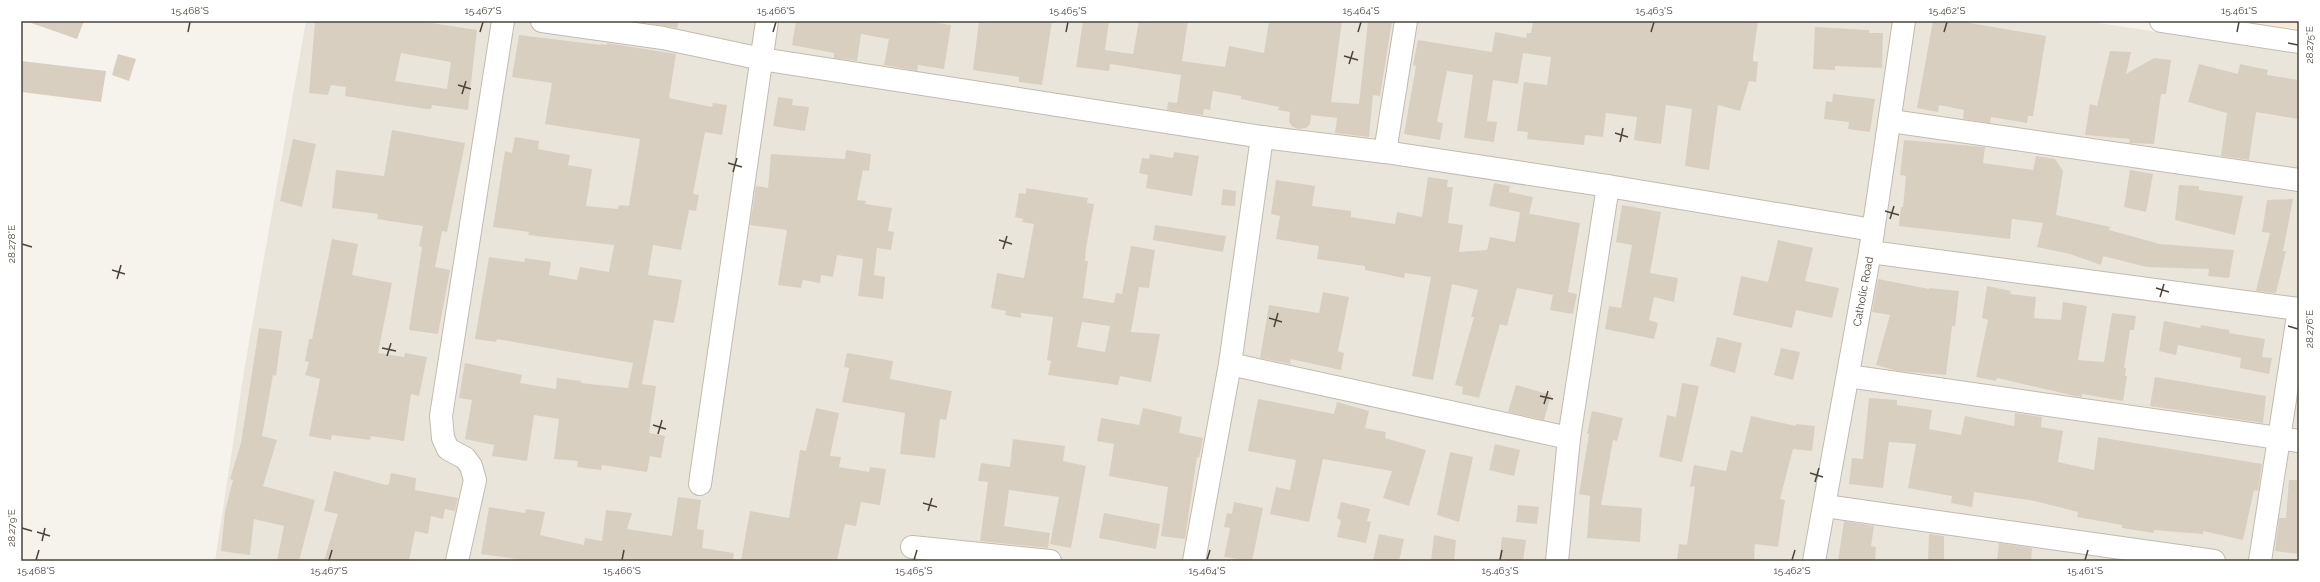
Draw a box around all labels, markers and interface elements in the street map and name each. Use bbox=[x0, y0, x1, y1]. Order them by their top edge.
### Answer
text: 15.468°S bbox=[171, 5, 209, 16]
text: 15.467°S bbox=[464, 5, 502, 16]
text: 15.466°S bbox=[757, 5, 795, 16]
text: 15.465°S bbox=[1049, 5, 1087, 16]
text: 15.464°S bbox=[1342, 5, 1380, 16]
text: 15.463°S bbox=[1636, 5, 1672, 16]
text: 15.462°S bbox=[1929, 5, 1965, 16]
text: 15.461°S bbox=[2221, 5, 2257, 16]
text: 28.275°E bbox=[2304, 26, 2315, 64]
text: 28.278°E bbox=[6, 225, 17, 263]
street label: Catholic Road bbox=[1850, 255, 1876, 327]
text: 28.276°E bbox=[2304, 310, 2315, 348]
text: 28.279°E bbox=[6, 509, 17, 547]
text: 15.468°S bbox=[17, 565, 55, 576]
text: 15.467°S bbox=[310, 565, 348, 576]
text: 15.466°S bbox=[603, 565, 641, 576]
text: 15.465°S bbox=[895, 565, 933, 576]
text: 15.464°S bbox=[1188, 565, 1226, 576]
text: 15.463°S bbox=[1482, 565, 1518, 576]
text: 15.462°S bbox=[1774, 565, 1810, 576]
text: 15.461°S bbox=[2067, 565, 2103, 576]

